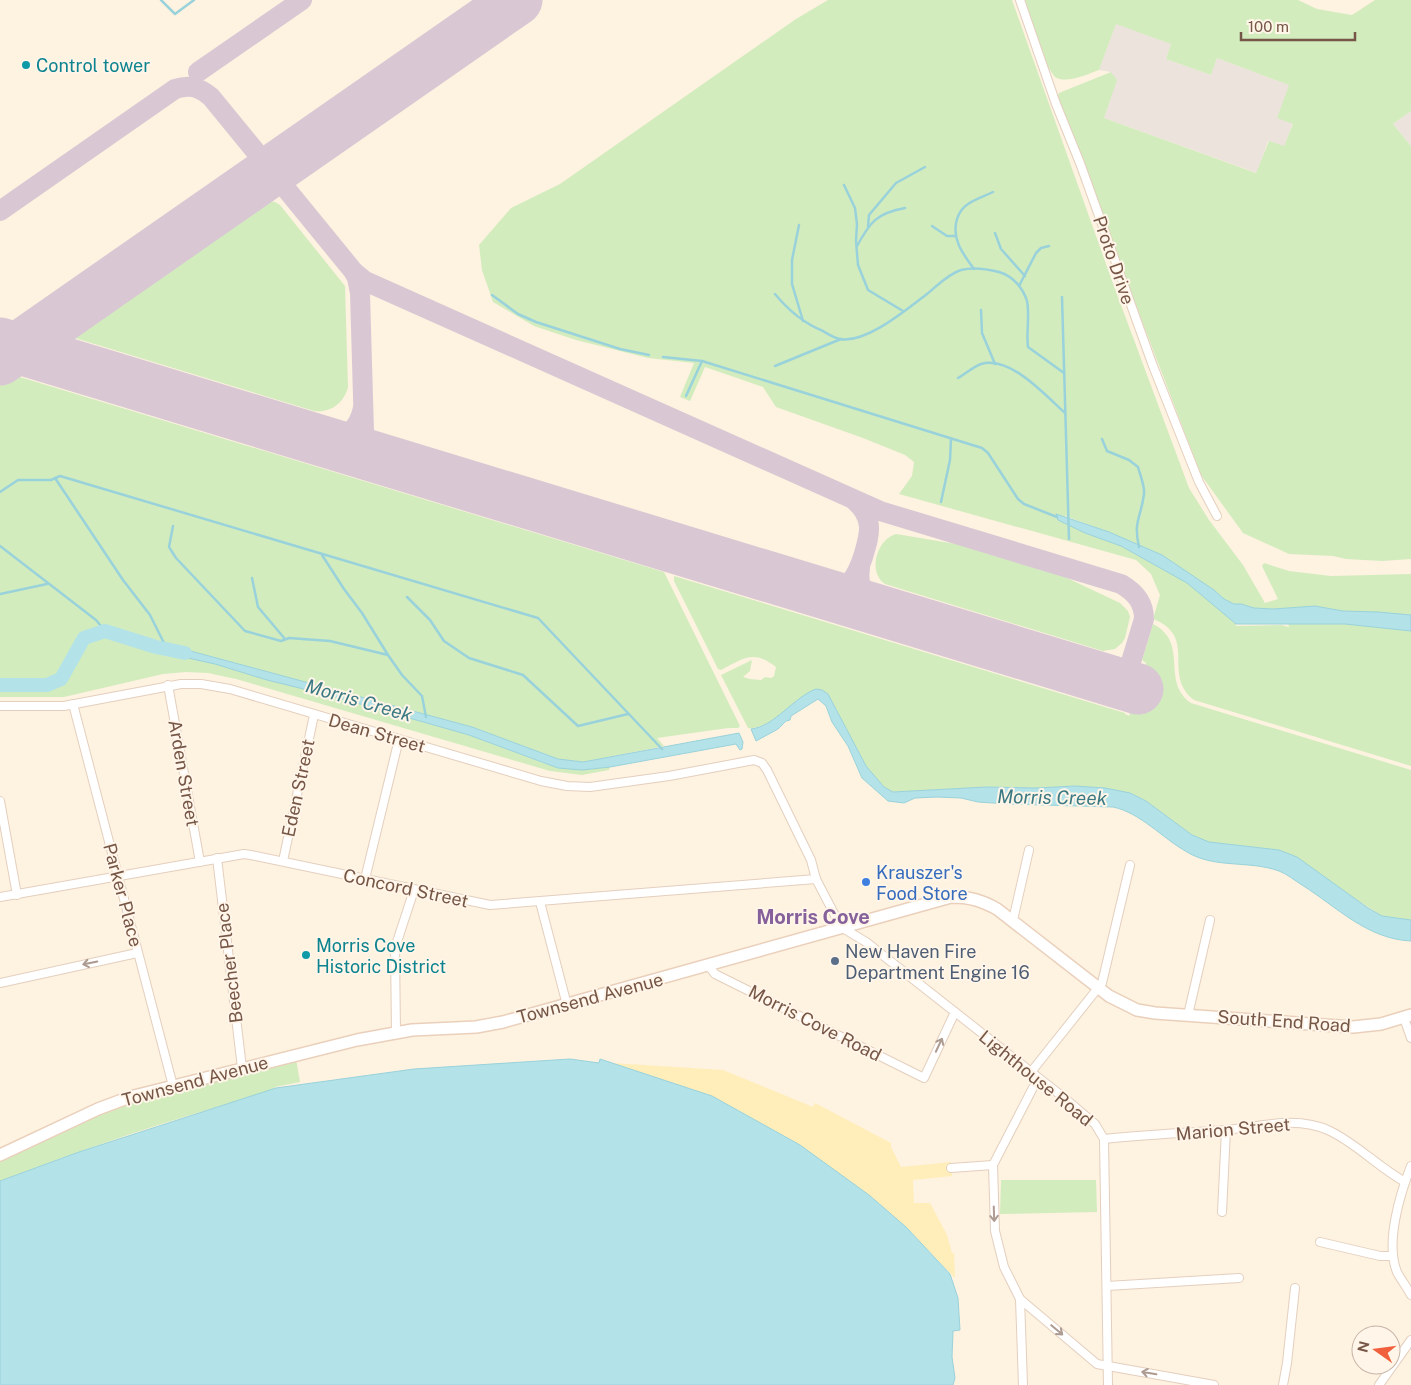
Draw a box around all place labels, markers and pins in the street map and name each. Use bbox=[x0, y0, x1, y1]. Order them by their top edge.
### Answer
place label: Control tower bbox=[36, 55, 150, 76]
marker: Control tower bbox=[20, 59, 32, 71]
place label: Krauszer's Food Store bbox=[876, 862, 968, 904]
marker: Krauszer's Food Store bbox=[860, 876, 872, 888]
place label: Morris Cove Historic District bbox=[316, 935, 446, 977]
place label: New Haven Fire Department Engine 16 bbox=[845, 941, 1030, 983]
marker: Morris Cove Historic District bbox=[300, 949, 312, 961]
marker: New Haven Fire Department Engine 16 bbox=[829, 955, 841, 967]

